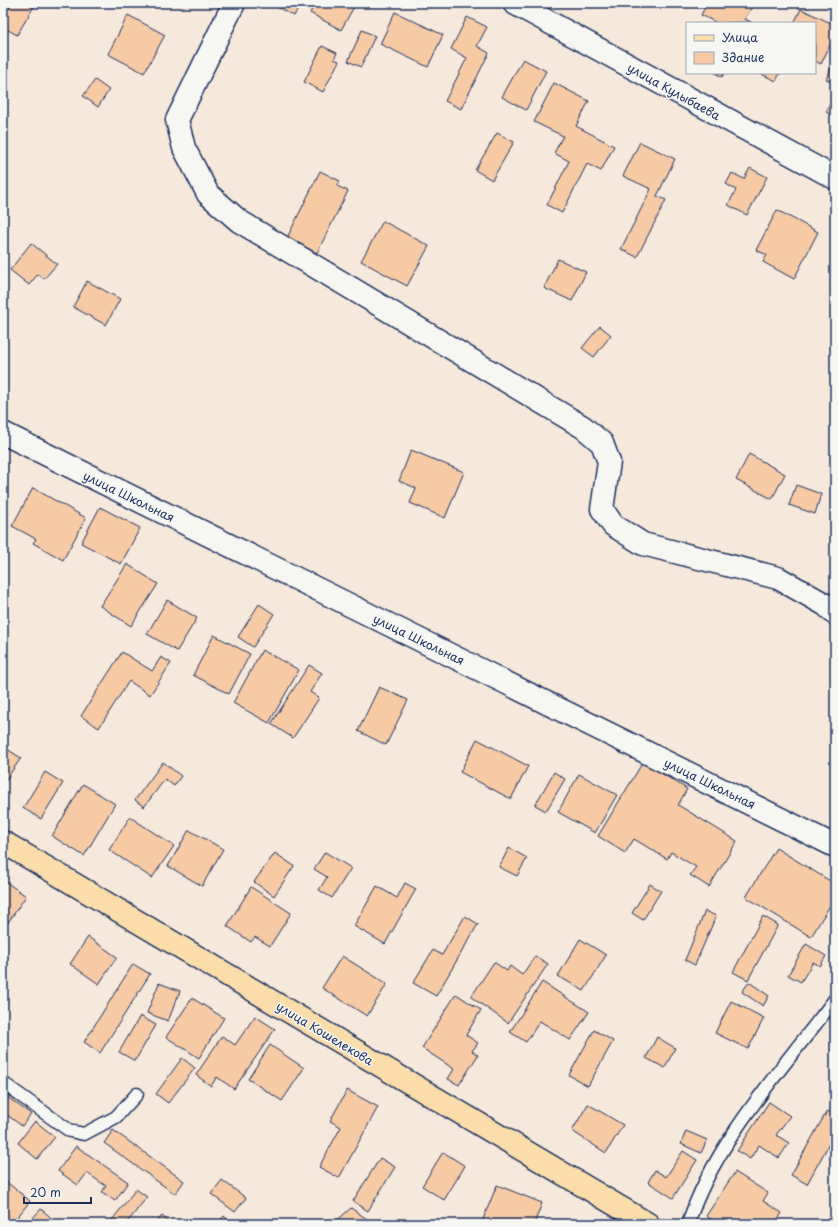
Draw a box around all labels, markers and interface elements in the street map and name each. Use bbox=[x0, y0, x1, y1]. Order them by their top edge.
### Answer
legend bbox=[686, 22, 816, 74]
text: Улица bbox=[722, 28, 758, 46]
text: Здание bbox=[722, 48, 764, 66]
street label: улица Кулыбаева bbox=[624, 58, 724, 124]
street label: улица Школьная bbox=[80, 466, 178, 526]
street label: улица Школьная bbox=[370, 609, 468, 669]
street label: улица Школьная bbox=[661, 753, 759, 813]
street label: улица Кошелекова bbox=[273, 997, 378, 1070]
scale bar bbox=[24, 1179, 91, 1205]
text: 20 m bbox=[30, 1183, 61, 1201]

